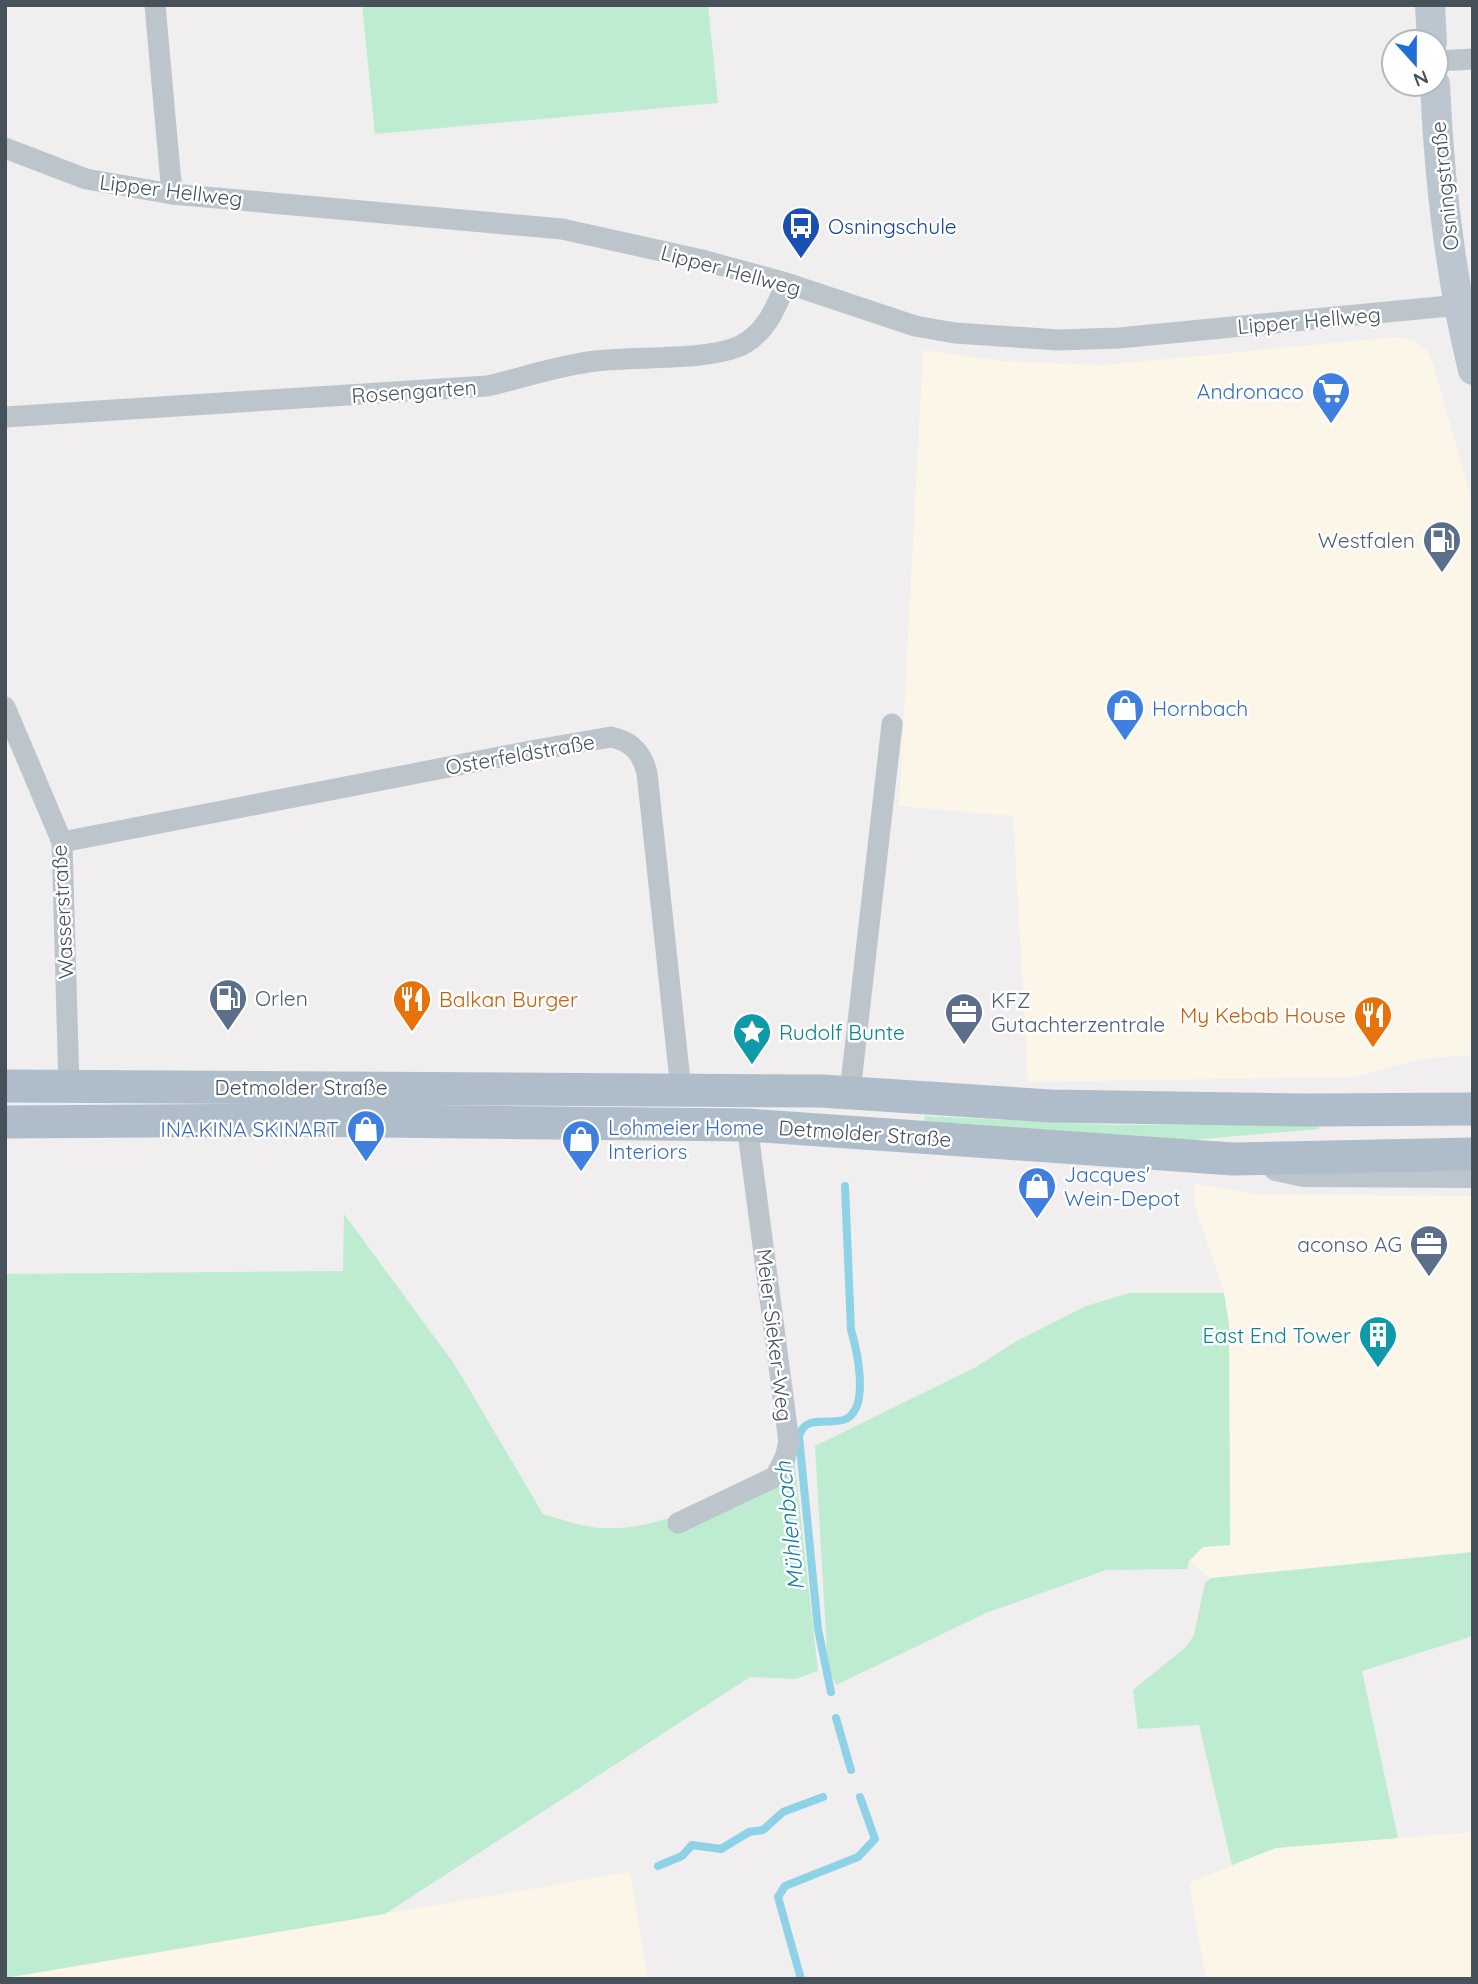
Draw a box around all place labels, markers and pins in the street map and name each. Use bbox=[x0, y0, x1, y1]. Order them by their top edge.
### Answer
bus stop icon: Osningschule bbox=[780, 205, 822, 260]
place label: Osningschule bbox=[828, 213, 957, 239]
supermarket icon: Andronaco bbox=[1310, 370, 1352, 425]
place label: Andronaco bbox=[1197, 378, 1304, 404]
fuel station icon: Westfalen bbox=[1421, 519, 1463, 574]
place label: Westfalen bbox=[1318, 527, 1415, 553]
shop icon: Hornbach bbox=[1104, 687, 1146, 742]
place label: Hornbach bbox=[1152, 695, 1248, 721]
fuel station icon: Orlen bbox=[207, 977, 249, 1032]
restaurant icon: Balkan Burger bbox=[391, 978, 433, 1033]
place label: Orlen bbox=[255, 985, 308, 1011]
place label: Balkan Burger bbox=[439, 986, 578, 1012]
place label: KFZ Gutachterzentrale bbox=[991, 987, 1165, 1037]
office icon: KFZ Gutachterzentrale bbox=[943, 991, 985, 1046]
restaurant icon: My Kebab House bbox=[1352, 994, 1394, 1049]
place label: My Kebab House bbox=[1180, 1002, 1346, 1028]
place icon: Rudolf Bunte bbox=[731, 1011, 773, 1066]
place label: Rudolf Bunte bbox=[779, 1019, 905, 1045]
shop icon: INA.KINA SKINART bbox=[345, 1108, 387, 1163]
place label: Lohmeier Home Interiors bbox=[608, 1114, 764, 1164]
place label: INA.KINA SKINART bbox=[161, 1116, 339, 1142]
shop icon: Lohmeier Home Interiors bbox=[560, 1118, 602, 1173]
place label: Jacques' Wein-Depot bbox=[1064, 1161, 1180, 1211]
shop icon: Jacques' Wein-Depot bbox=[1016, 1165, 1058, 1220]
office icon: aconso AG bbox=[1408, 1223, 1450, 1278]
place label: aconso AG bbox=[1297, 1231, 1402, 1257]
building icon: East End Tower bbox=[1357, 1314, 1399, 1369]
place label: East End Tower bbox=[1203, 1322, 1351, 1348]

